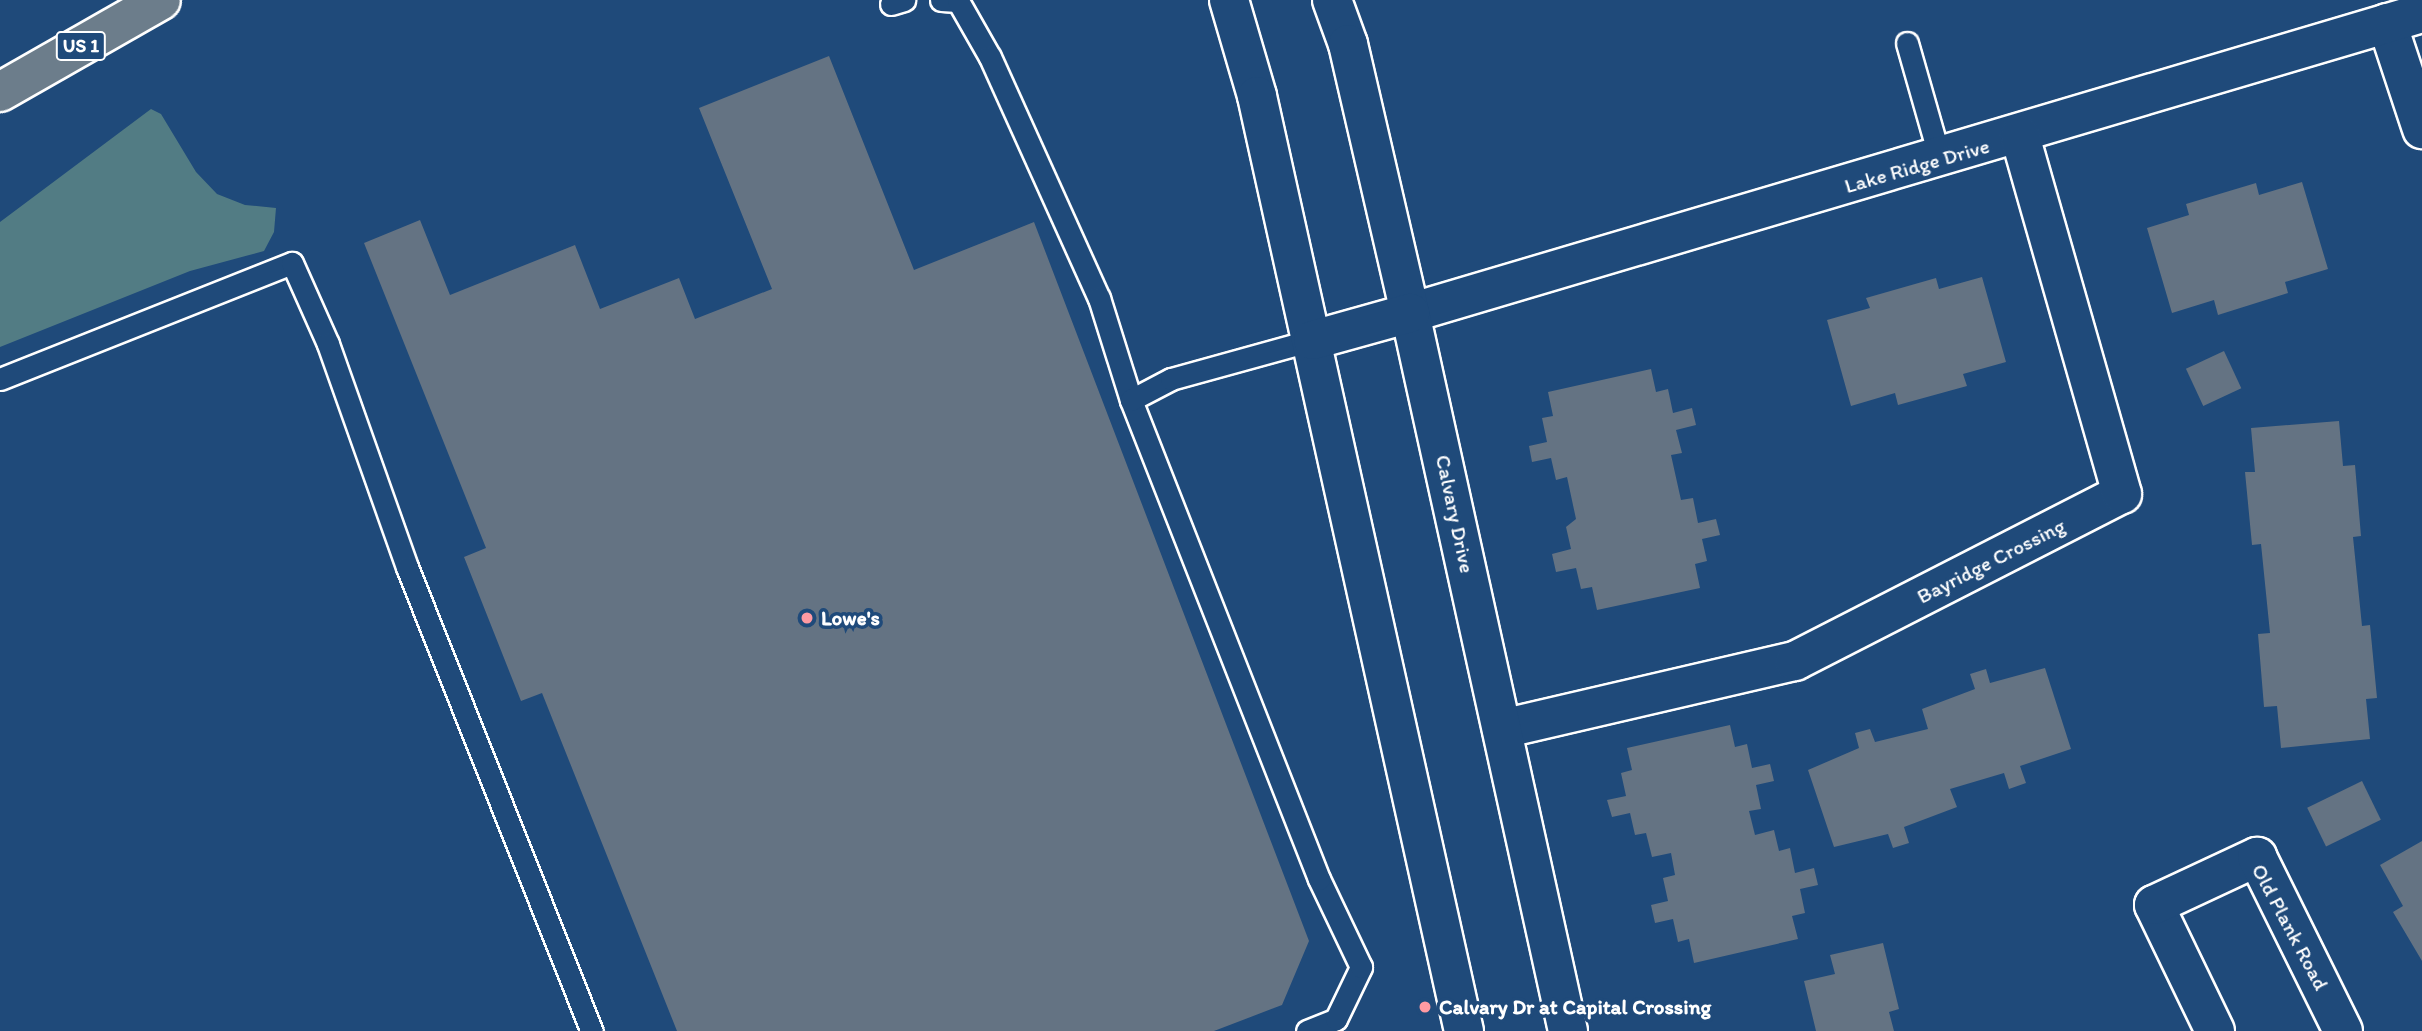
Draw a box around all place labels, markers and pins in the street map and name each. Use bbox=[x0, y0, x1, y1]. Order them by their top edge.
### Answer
place label: Lowe's bbox=[821, 605, 880, 631]
marker: Lowe's bbox=[799, 610, 815, 626]
place label: Calvary Dr at Capital Crossing bbox=[1439, 994, 1712, 1020]
marker: Calvary Dr at Capital Crossing bbox=[1417, 999, 1433, 1015]

